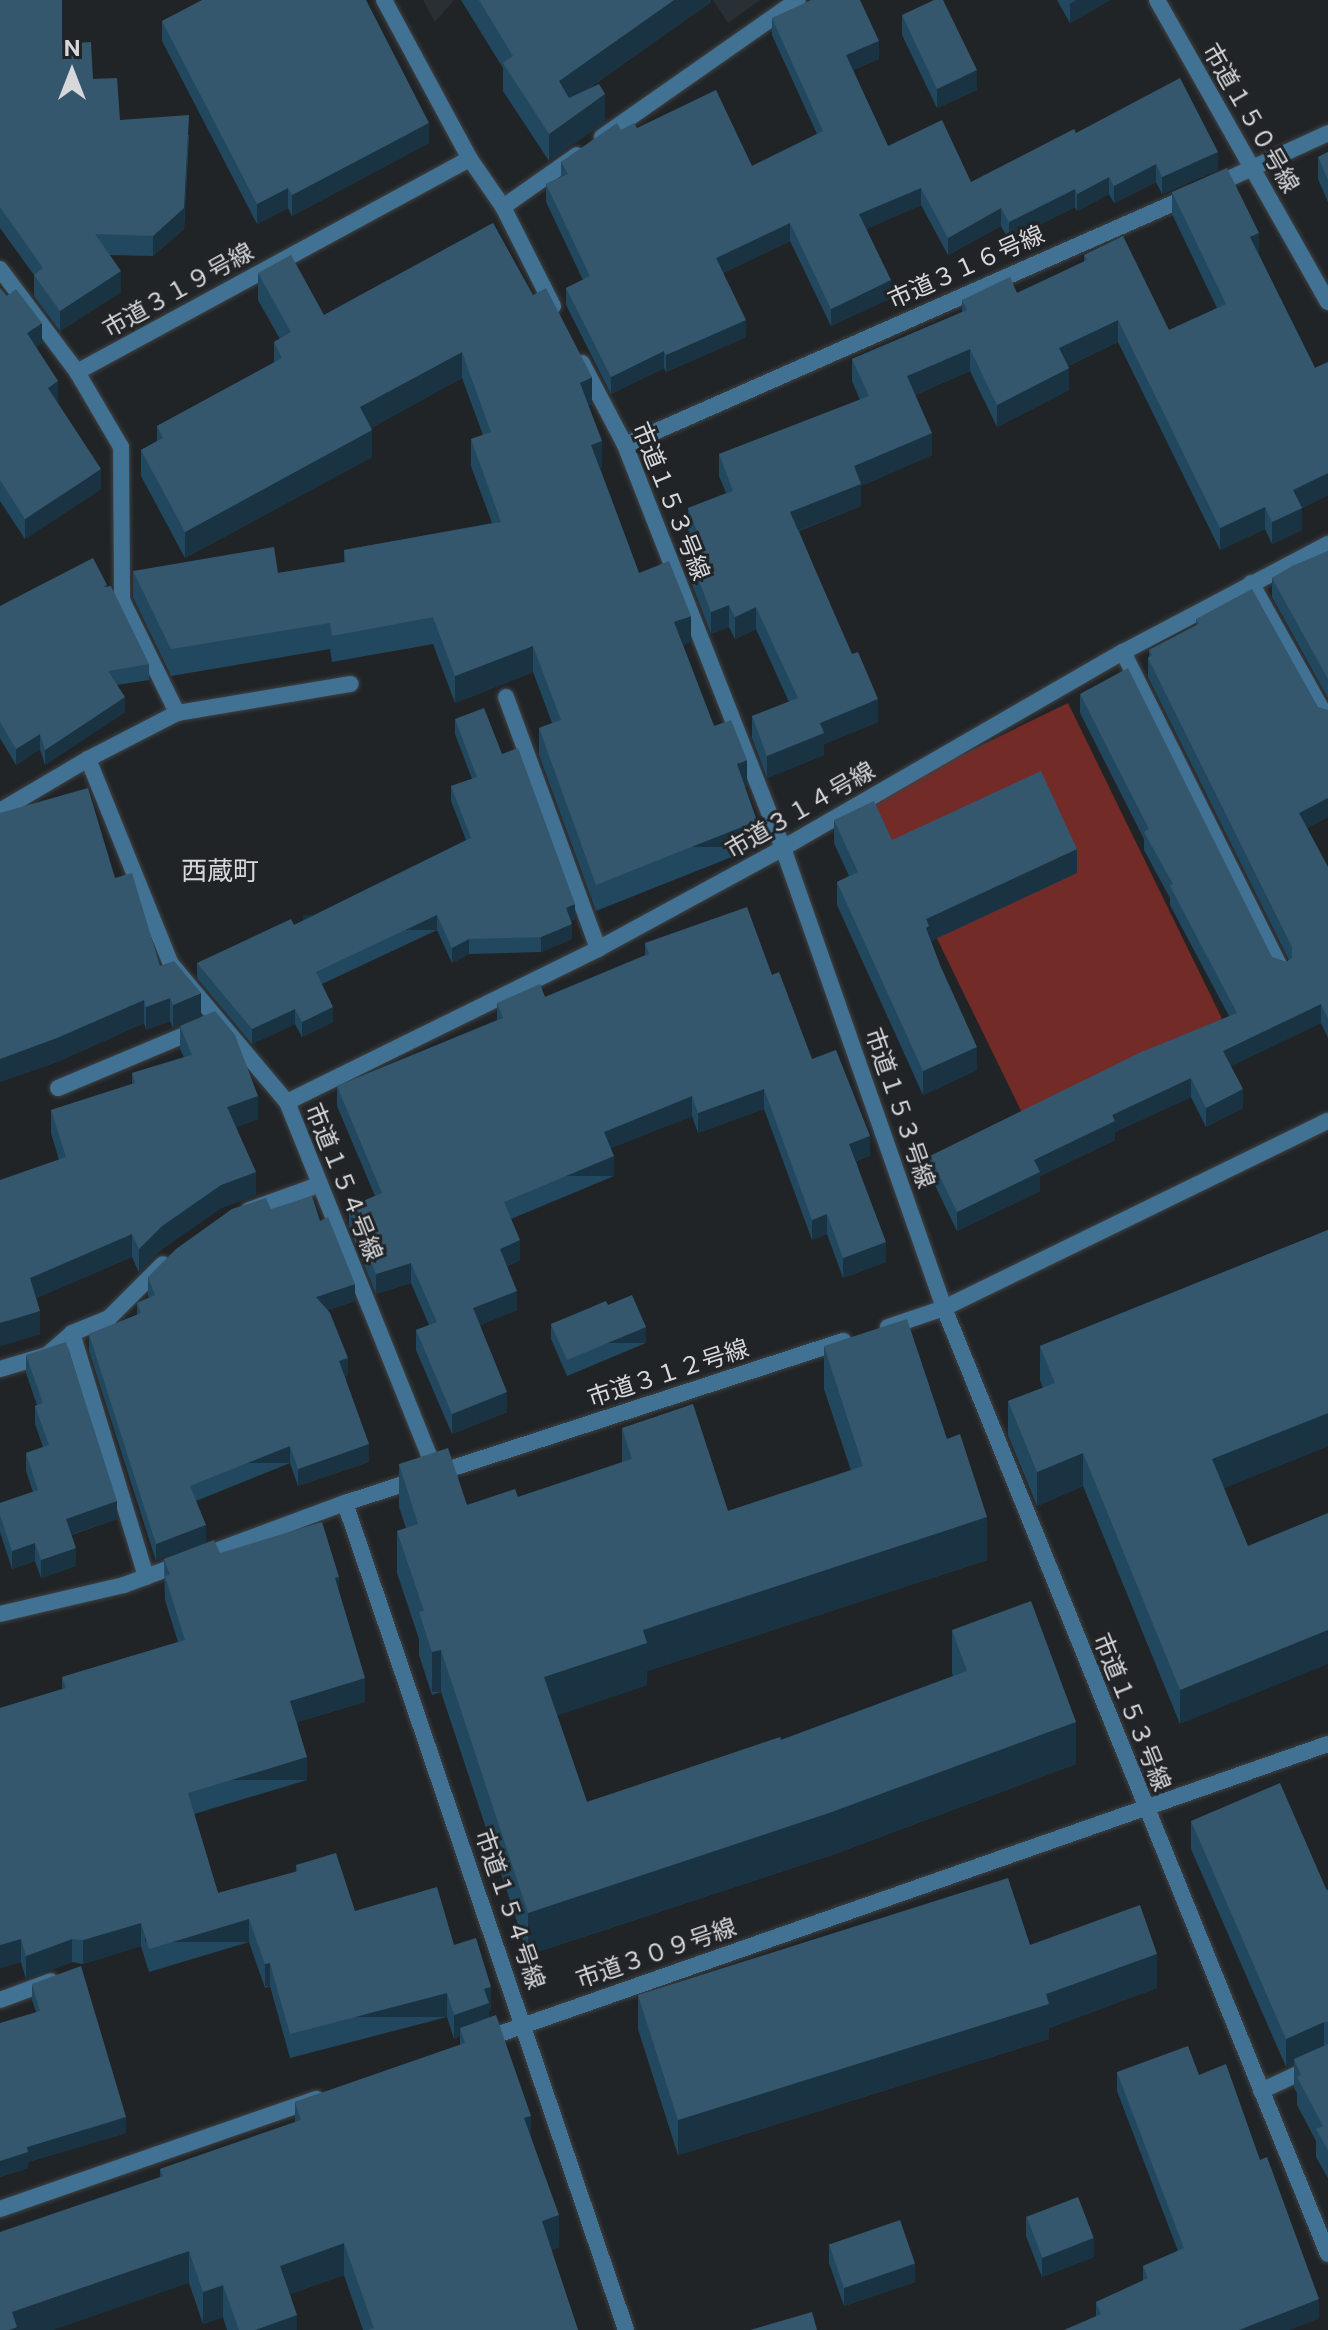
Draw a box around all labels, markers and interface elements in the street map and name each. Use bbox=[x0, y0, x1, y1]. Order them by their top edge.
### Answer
north arrow bbox=[32, 32, 112, 112]
text: N bbox=[63, 35, 81, 61]
street label: 市道１５０号線 bbox=[1197, 38, 1305, 198]
street label: 市道３１６号線 bbox=[883, 220, 1049, 314]
street label: 市道３１９号線 bbox=[98, 237, 258, 343]
street label: 市道１５３号線 bbox=[626, 418, 716, 584]
street label: 市道３１４号線 bbox=[720, 756, 880, 864]
district label: 西蔵町 bbox=[181, 855, 259, 887]
street label: 市道１５３号線 bbox=[859, 1024, 941, 1192]
street label: 市道１５４号線 bbox=[299, 1099, 389, 1265]
street label: 市道３１２号線 bbox=[584, 1333, 752, 1413]
street label: 市道１５３号線 bbox=[1087, 1629, 1177, 1795]
street label: 市道１５４号線 bbox=[469, 1825, 551, 1993]
street label: 市道３０９号線 bbox=[572, 1912, 740, 1994]

